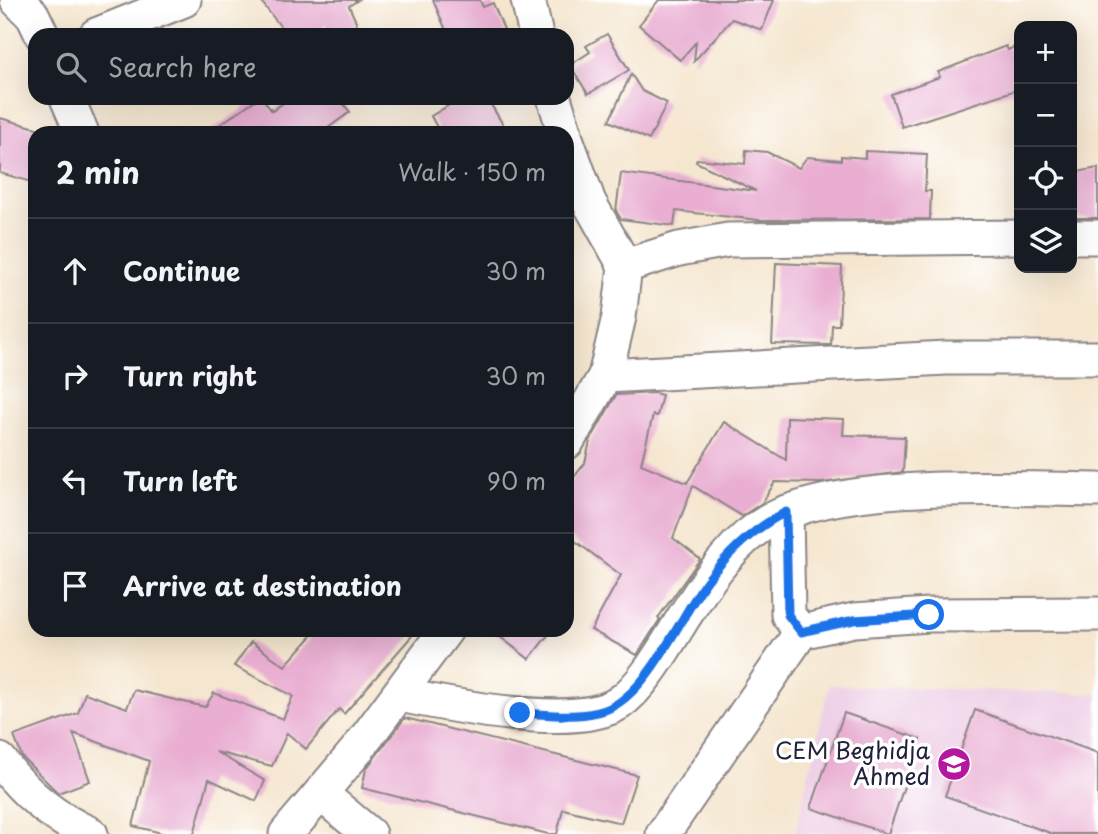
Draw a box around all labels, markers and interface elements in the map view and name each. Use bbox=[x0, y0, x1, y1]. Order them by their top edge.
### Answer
map controls bbox=[1014, 21, 1077, 273]
button: + bbox=[1014, 21, 1077, 84]
search box bbox=[28, 28, 574, 105]
text: Search here bbox=[108, 47, 257, 86]
icon: search bbox=[52, 48, 90, 86]
button: − bbox=[1014, 84, 1077, 147]
button: locate bbox=[1014, 147, 1077, 210]
text: 2 min bbox=[56, 149, 140, 194]
text: Walk · 150 m bbox=[398, 154, 546, 189]
button: layers bbox=[1014, 210, 1077, 273]
text: Continue bbox=[123, 251, 240, 290]
icon: ahead bbox=[56, 252, 94, 290]
text: 30 m bbox=[485, 253, 546, 288]
text: Turn right bbox=[123, 356, 257, 395]
icon: right bbox=[56, 357, 94, 395]
text: 30 m bbox=[485, 358, 546, 393]
text: Turn left bbox=[123, 461, 238, 500]
icon: left bbox=[56, 462, 94, 500]
text: 90 m bbox=[487, 463, 546, 498]
text: Arrive at destination bbox=[123, 566, 402, 605]
icon: arrive bbox=[56, 567, 94, 605]
route start bbox=[913, 599, 944, 630]
route end bbox=[504, 697, 535, 728]
place label: CEM Beghidja Ahmed bbox=[775, 732, 931, 793]
school or university icon: CEM Beghidja Ahmed bbox=[935, 745, 973, 783]

